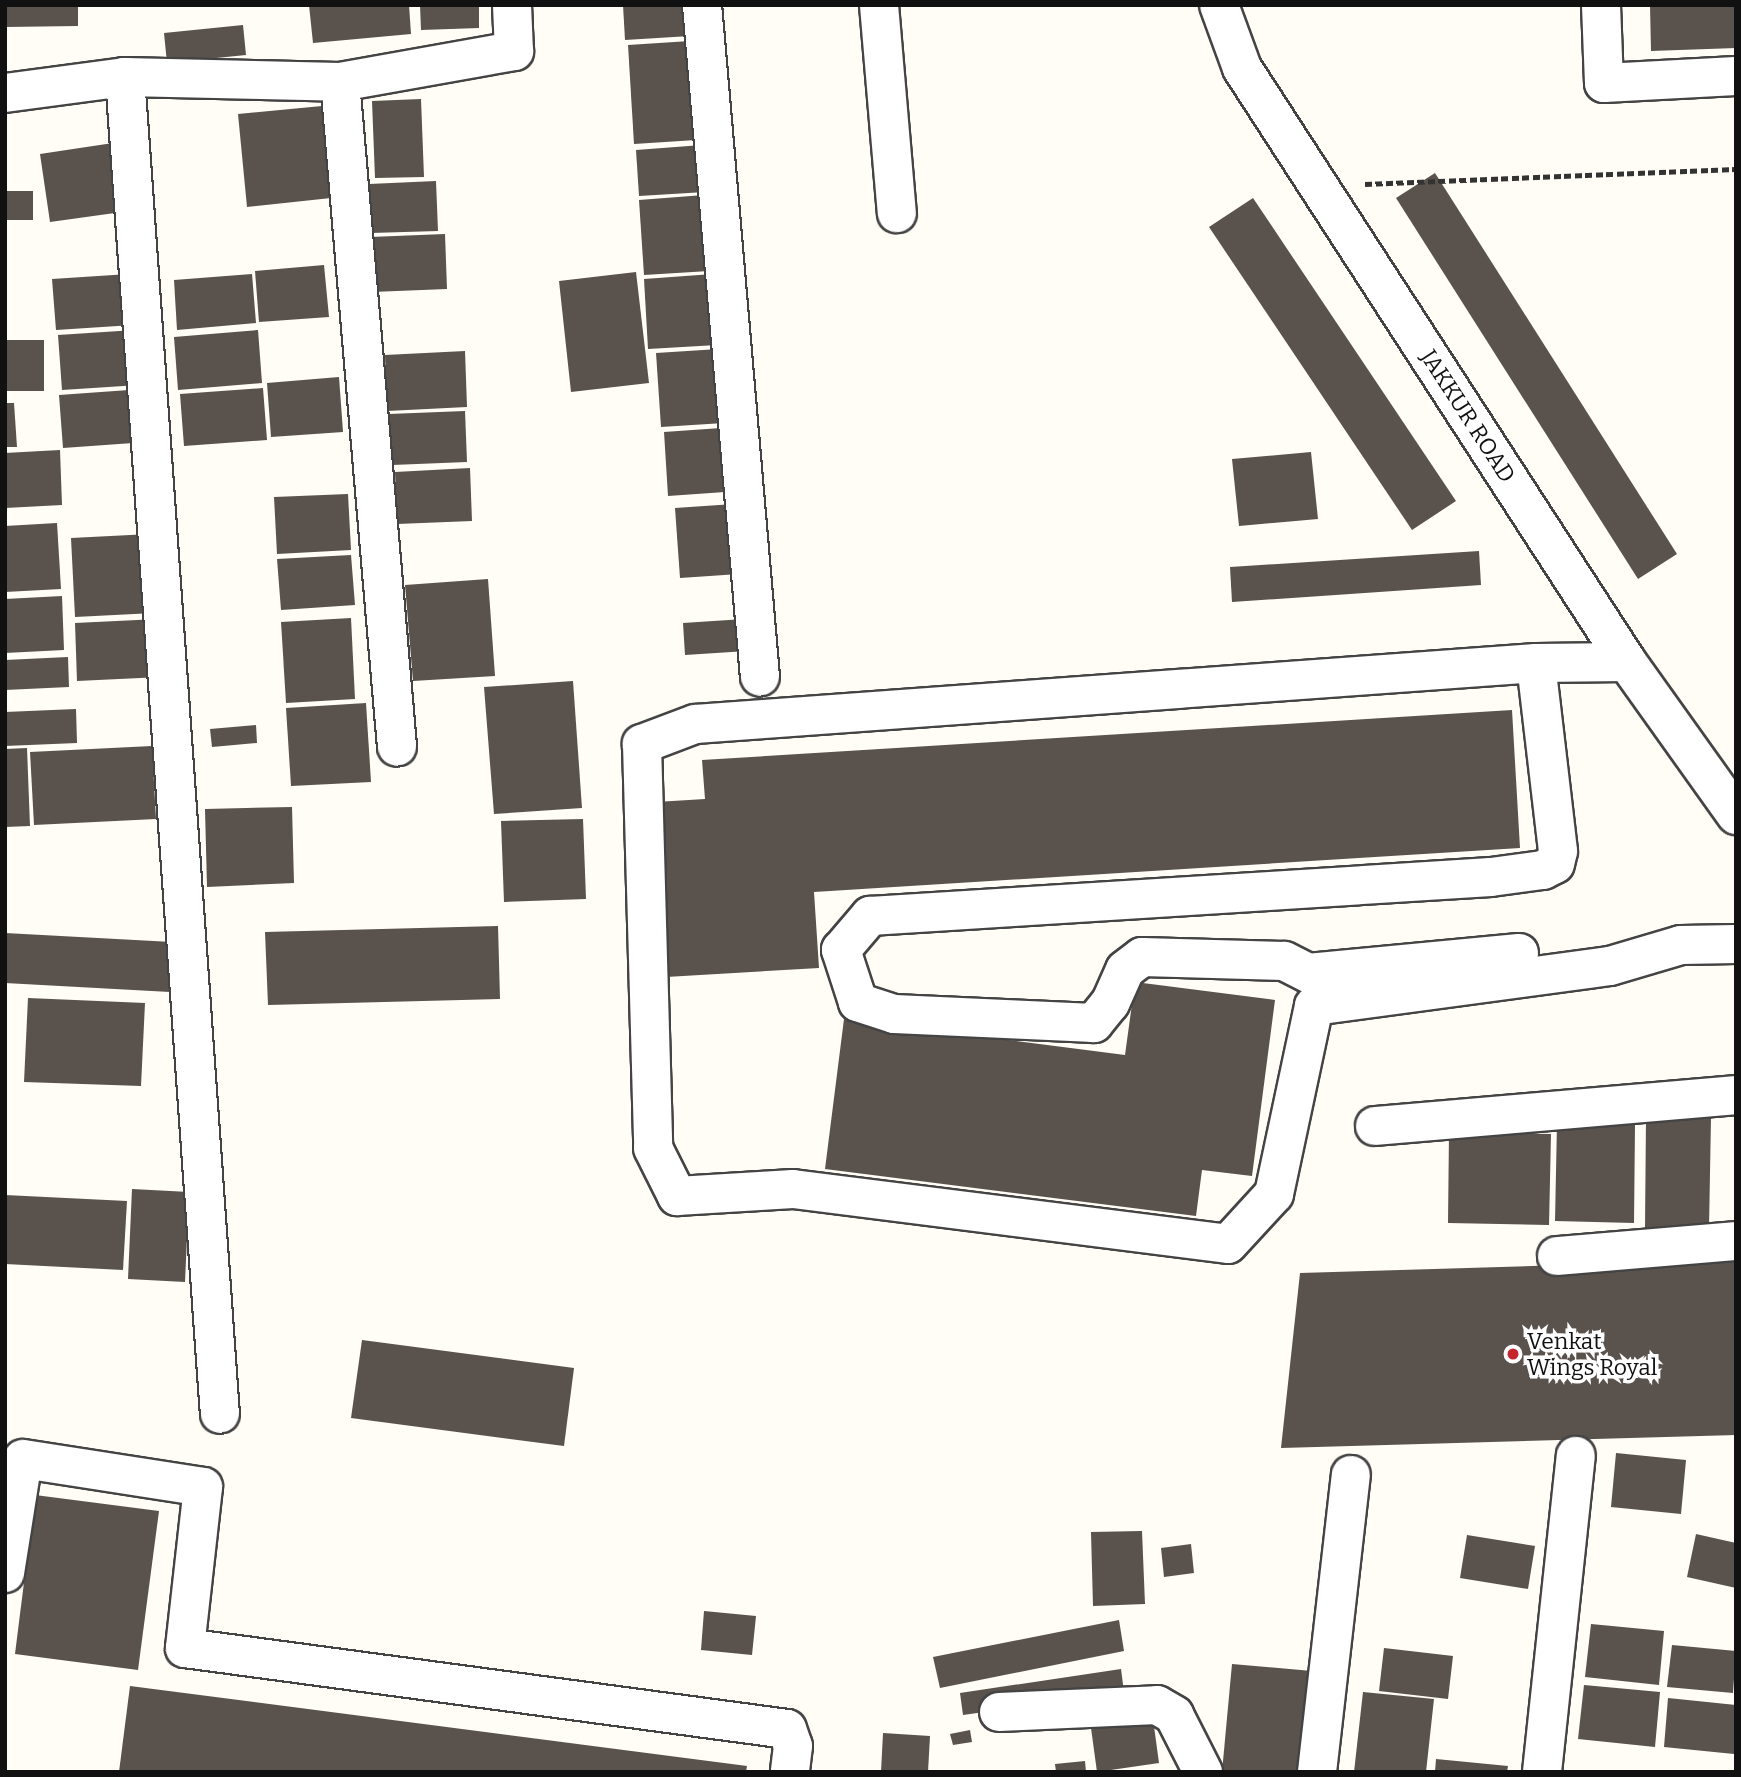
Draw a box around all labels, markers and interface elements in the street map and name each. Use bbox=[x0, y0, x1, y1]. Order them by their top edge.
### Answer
street label: JAKKUR ROAD bbox=[1415, 344, 1521, 488]
place label: Venkat Wings Royal bbox=[1527, 1327, 1657, 1381]
marker: Venkat Wings Royal bbox=[1505, 1346, 1521, 1362]

